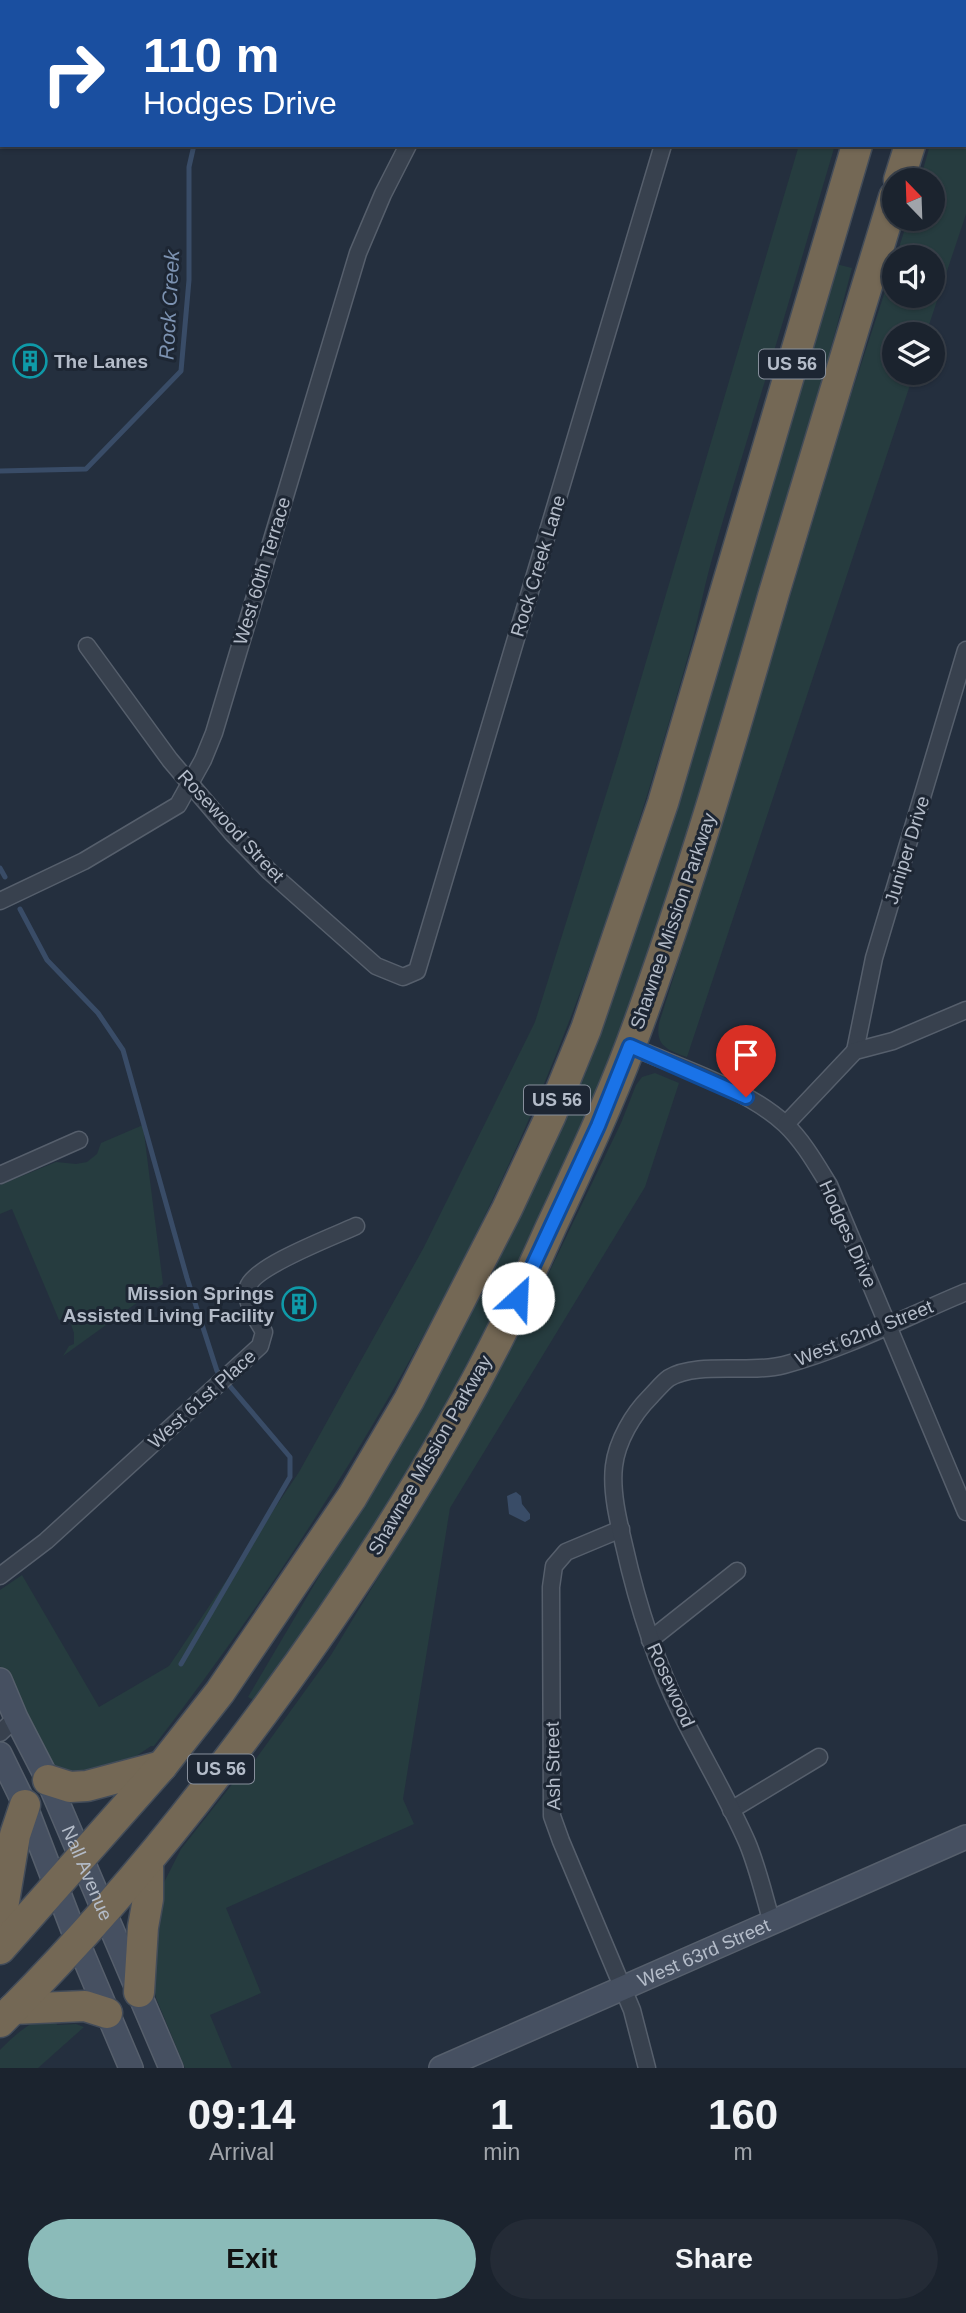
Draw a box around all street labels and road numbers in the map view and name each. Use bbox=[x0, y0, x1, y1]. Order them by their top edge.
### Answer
road number: US 56 bbox=[759, 350, 825, 378]
street label: Rock Creek Lane bbox=[506, 493, 570, 639]
street label: West 60th Terrace bbox=[230, 495, 294, 647]
street label: Rosewood Street bbox=[174, 766, 289, 887]
street label: Juniper Drive bbox=[881, 793, 933, 907]
street label: Shawnee Mission Parkway bbox=[626, 810, 720, 1032]
road number: US 56 bbox=[524, 1086, 590, 1114]
street label: Hodges Drive bbox=[815, 1177, 881, 1291]
street label: West 62nd Street bbox=[792, 1296, 936, 1370]
street label: West 61st Place bbox=[144, 1345, 260, 1453]
street label: Shawnee Mission Parkway bbox=[364, 1351, 496, 1559]
street label: Rosewood bbox=[643, 1640, 699, 1730]
street label: Ash Street bbox=[542, 1721, 564, 1811]
road number: US 56 bbox=[188, 1754, 254, 1784]
street label: Nall Avenue bbox=[58, 1822, 117, 1924]
street label: West 63rd Street bbox=[634, 1914, 774, 1991]

